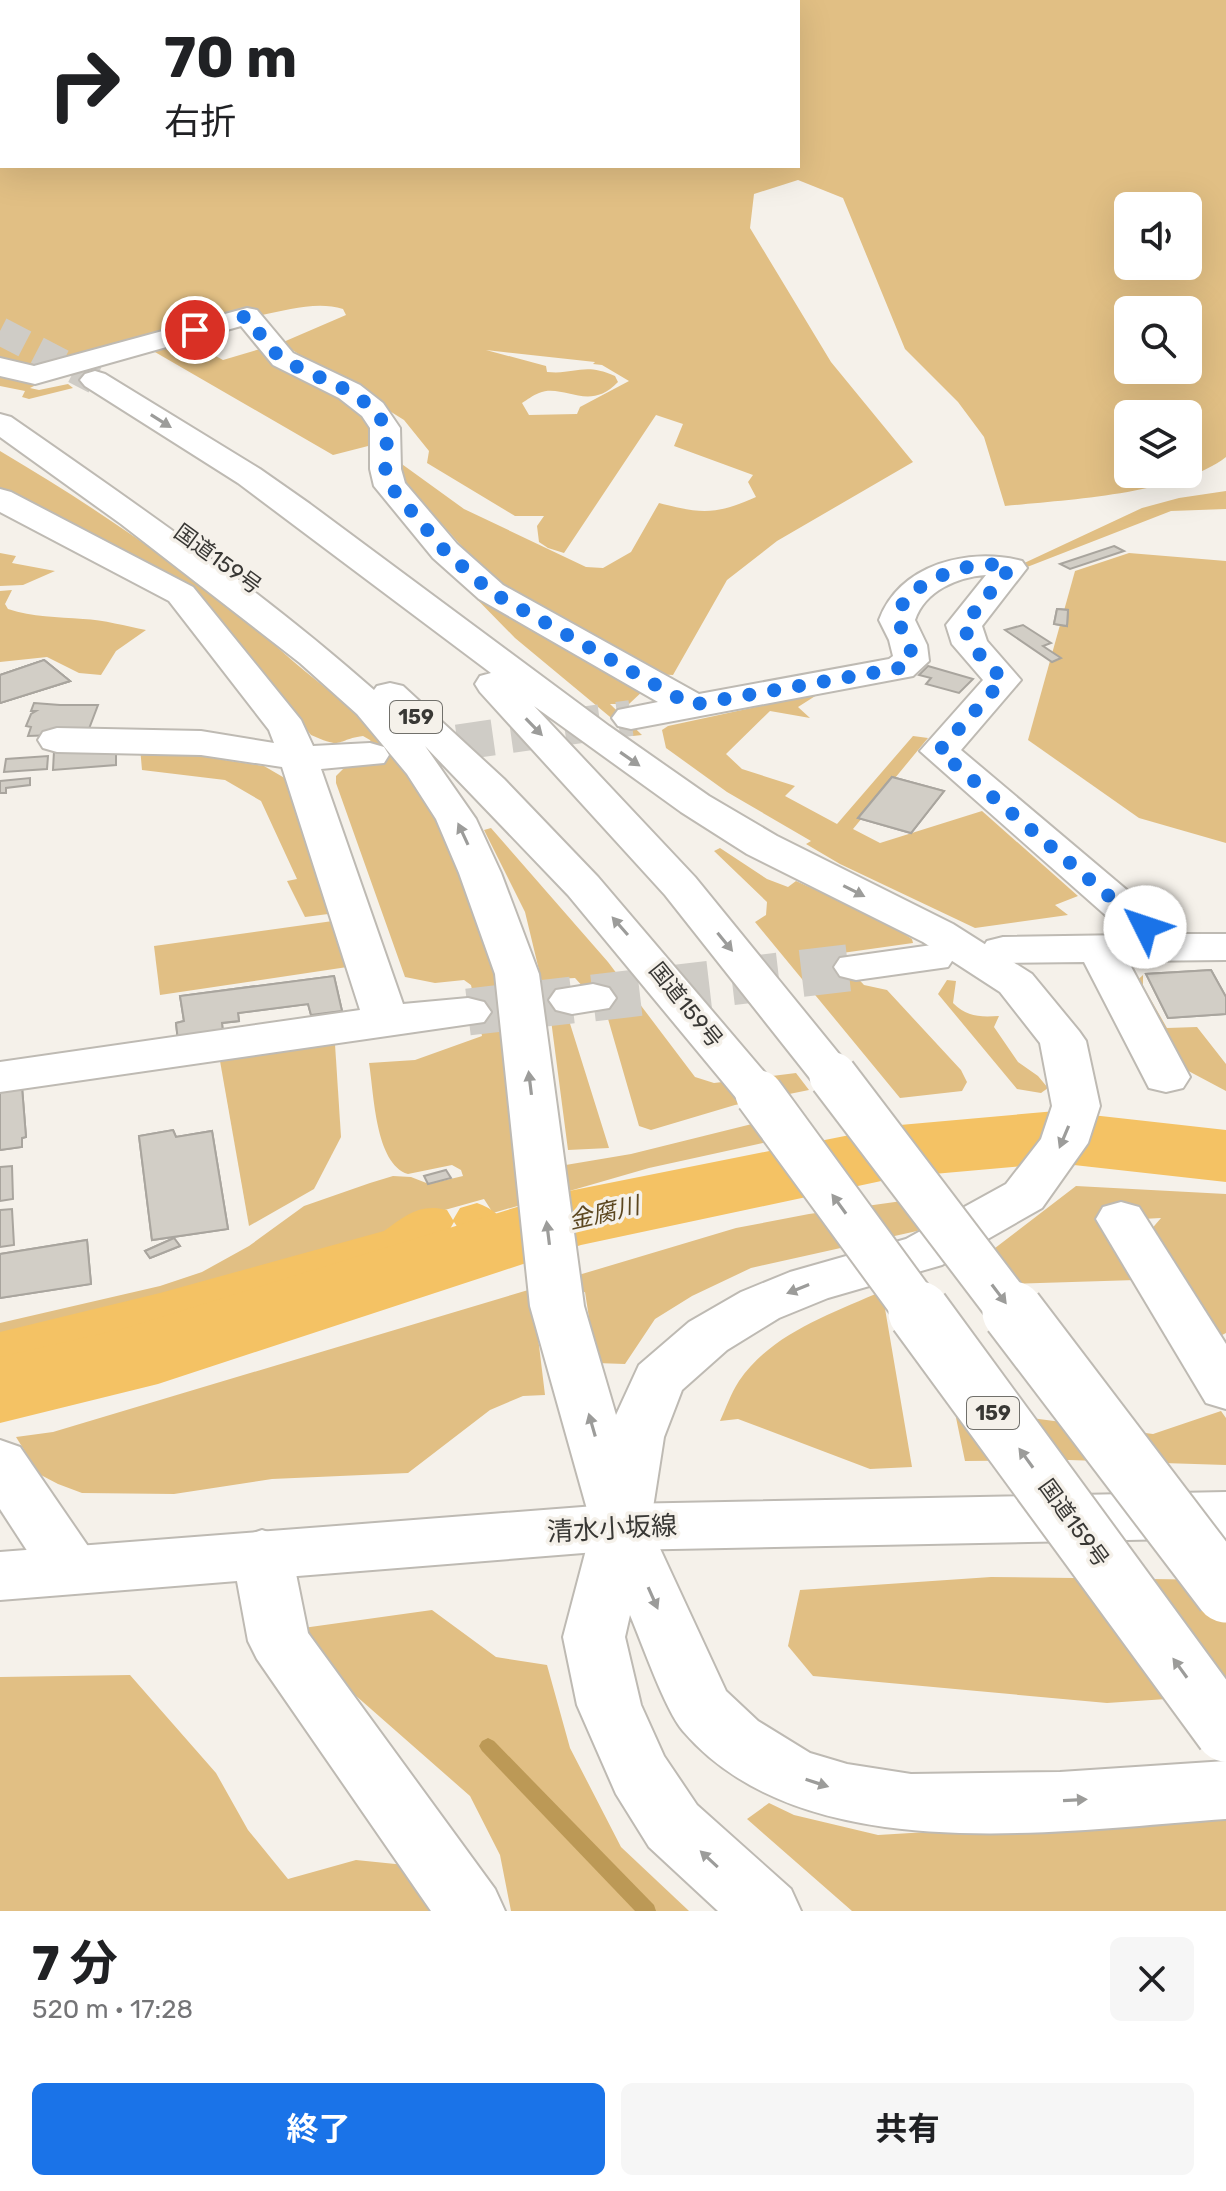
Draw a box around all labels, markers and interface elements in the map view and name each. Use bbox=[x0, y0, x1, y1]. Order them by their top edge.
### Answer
text: 70 m bbox=[164, 25, 297, 91]
icon: right bbox=[32, 32, 136, 136]
text: 右折 bbox=[164, 100, 236, 143]
map controls bbox=[1114, 192, 1202, 488]
button: sound bbox=[1114, 192, 1202, 280]
pin bbox=[161, 296, 229, 364]
button: search bbox=[1114, 296, 1202, 384]
icon: arrive bbox=[173, 308, 217, 352]
button: layers bbox=[1114, 400, 1202, 488]
one-way arrow bbox=[151, 414, 172, 429]
street label: 国道159号 bbox=[169, 518, 267, 600]
road number: 159 bbox=[390, 701, 442, 733]
one-way arrow bbox=[525, 717, 543, 736]
one-way arrow bbox=[620, 750, 641, 766]
one-way arrow bbox=[456, 823, 469, 846]
one-way arrow bbox=[842, 884, 865, 898]
position arrow bbox=[1103, 885, 1187, 969]
one-way arrow bbox=[612, 917, 630, 936]
one-way arrow bbox=[716, 932, 733, 952]
street label: 国道159号 bbox=[644, 957, 728, 1053]
one-way arrow bbox=[523, 1070, 536, 1095]
one-way arrow bbox=[1058, 1126, 1071, 1149]
water label: 金腐川 bbox=[566, 1191, 645, 1235]
one-way arrow bbox=[832, 1193, 848, 1214]
one-way arrow bbox=[541, 1221, 554, 1246]
one-way arrow bbox=[786, 1283, 810, 1296]
one-way arrow bbox=[991, 1283, 1007, 1305]
road number: 159 bbox=[967, 1397, 1019, 1429]
one-way arrow bbox=[585, 1412, 598, 1436]
one-way arrow bbox=[1019, 1448, 1035, 1469]
street label: 国道159号 bbox=[1033, 1474, 1115, 1572]
street label: 清水小坂線 bbox=[546, 1510, 678, 1548]
one-way arrow bbox=[646, 1586, 660, 1609]
one-way arrow bbox=[1172, 1657, 1188, 1679]
one-way arrow bbox=[805, 1777, 829, 1790]
one-way arrow bbox=[1063, 1793, 1088, 1806]
one-way arrow bbox=[700, 1850, 719, 1868]
text: 7 分 bbox=[32, 1935, 118, 1992]
button: close bbox=[1110, 1937, 1194, 2021]
text: 520 m · 17:28 bbox=[32, 1994, 193, 2025]
button: 終了 bbox=[32, 2083, 605, 2175]
button: 共有 bbox=[621, 2083, 1194, 2175]

